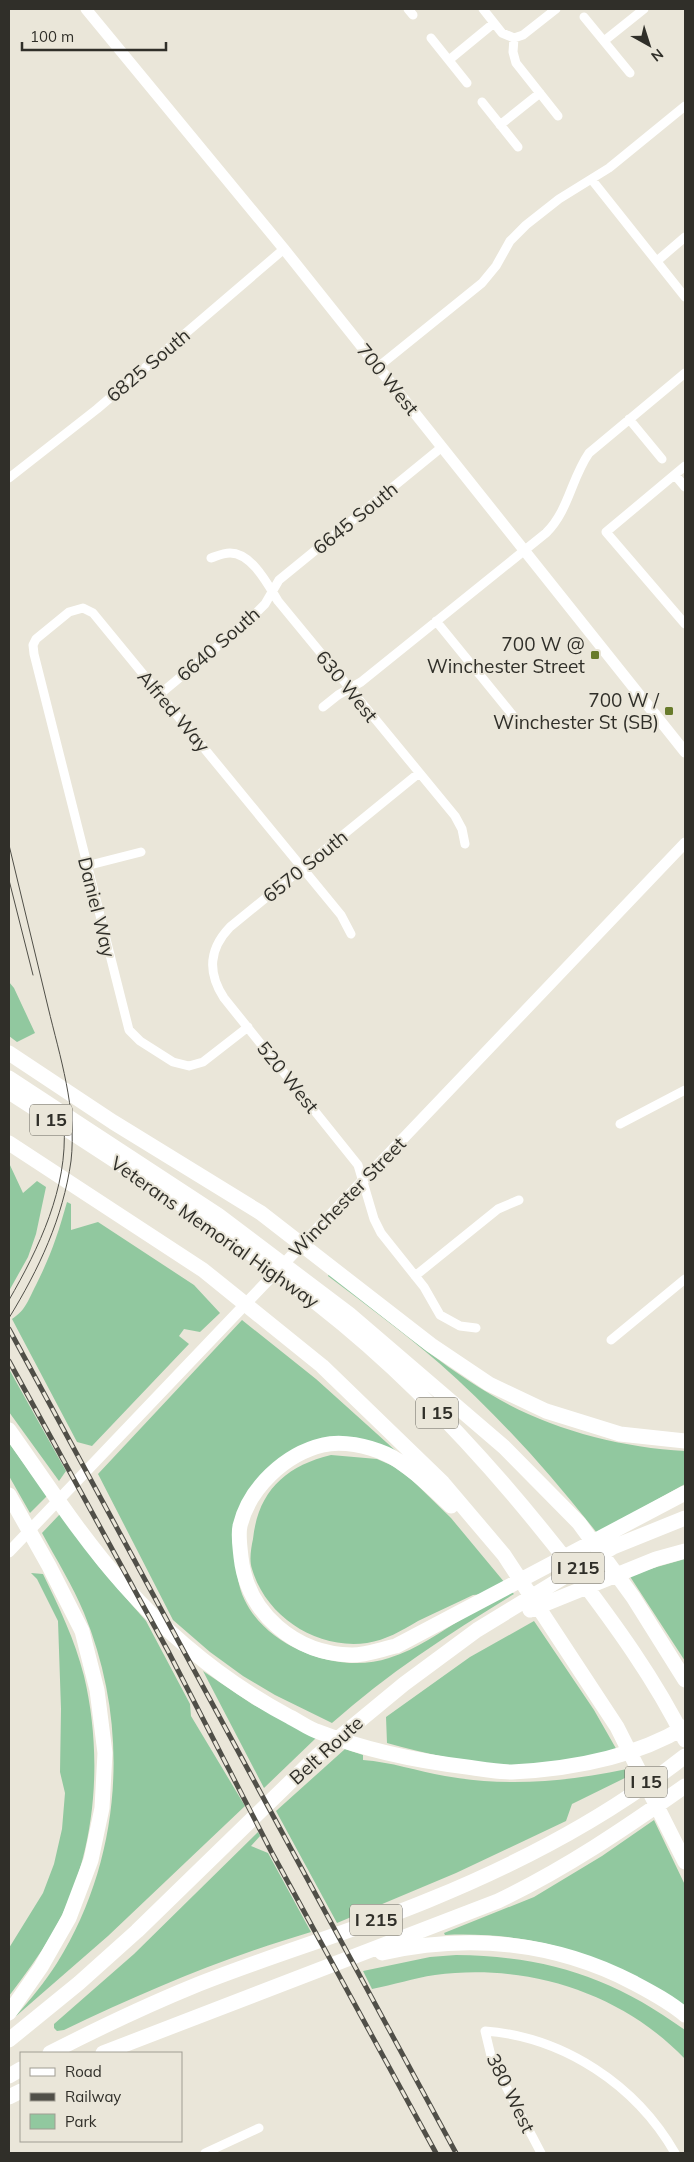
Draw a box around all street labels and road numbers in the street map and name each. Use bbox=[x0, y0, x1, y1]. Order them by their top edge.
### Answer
street label: 6825 South bbox=[101, 323, 195, 407]
street label: 700 West bbox=[352, 338, 424, 420]
street label: 6645 South bbox=[308, 477, 402, 559]
street label: 6640 South bbox=[172, 601, 264, 687]
street label: 630 West bbox=[311, 645, 383, 727]
street label: Alfred Way bbox=[133, 665, 215, 757]
street label: 6570 South bbox=[258, 825, 352, 907]
street label: Daniel Way bbox=[73, 854, 121, 960]
street label: 520 West bbox=[252, 1036, 324, 1118]
road number: I 15 bbox=[30, 1104, 72, 1136]
street label: Winchester Street bbox=[283, 1131, 411, 1262]
street label: Veterans Memorial Highway bbox=[106, 1151, 324, 1313]
road number: I 15 bbox=[416, 1398, 458, 1429]
road number: I 215 bbox=[552, 1552, 604, 1584]
street label: Belt Route bbox=[284, 1711, 368, 1789]
road number: I 15 bbox=[625, 1766, 667, 1798]
road number: I 215 bbox=[350, 1904, 402, 1936]
street label: 380 West bbox=[481, 2049, 541, 2137]

